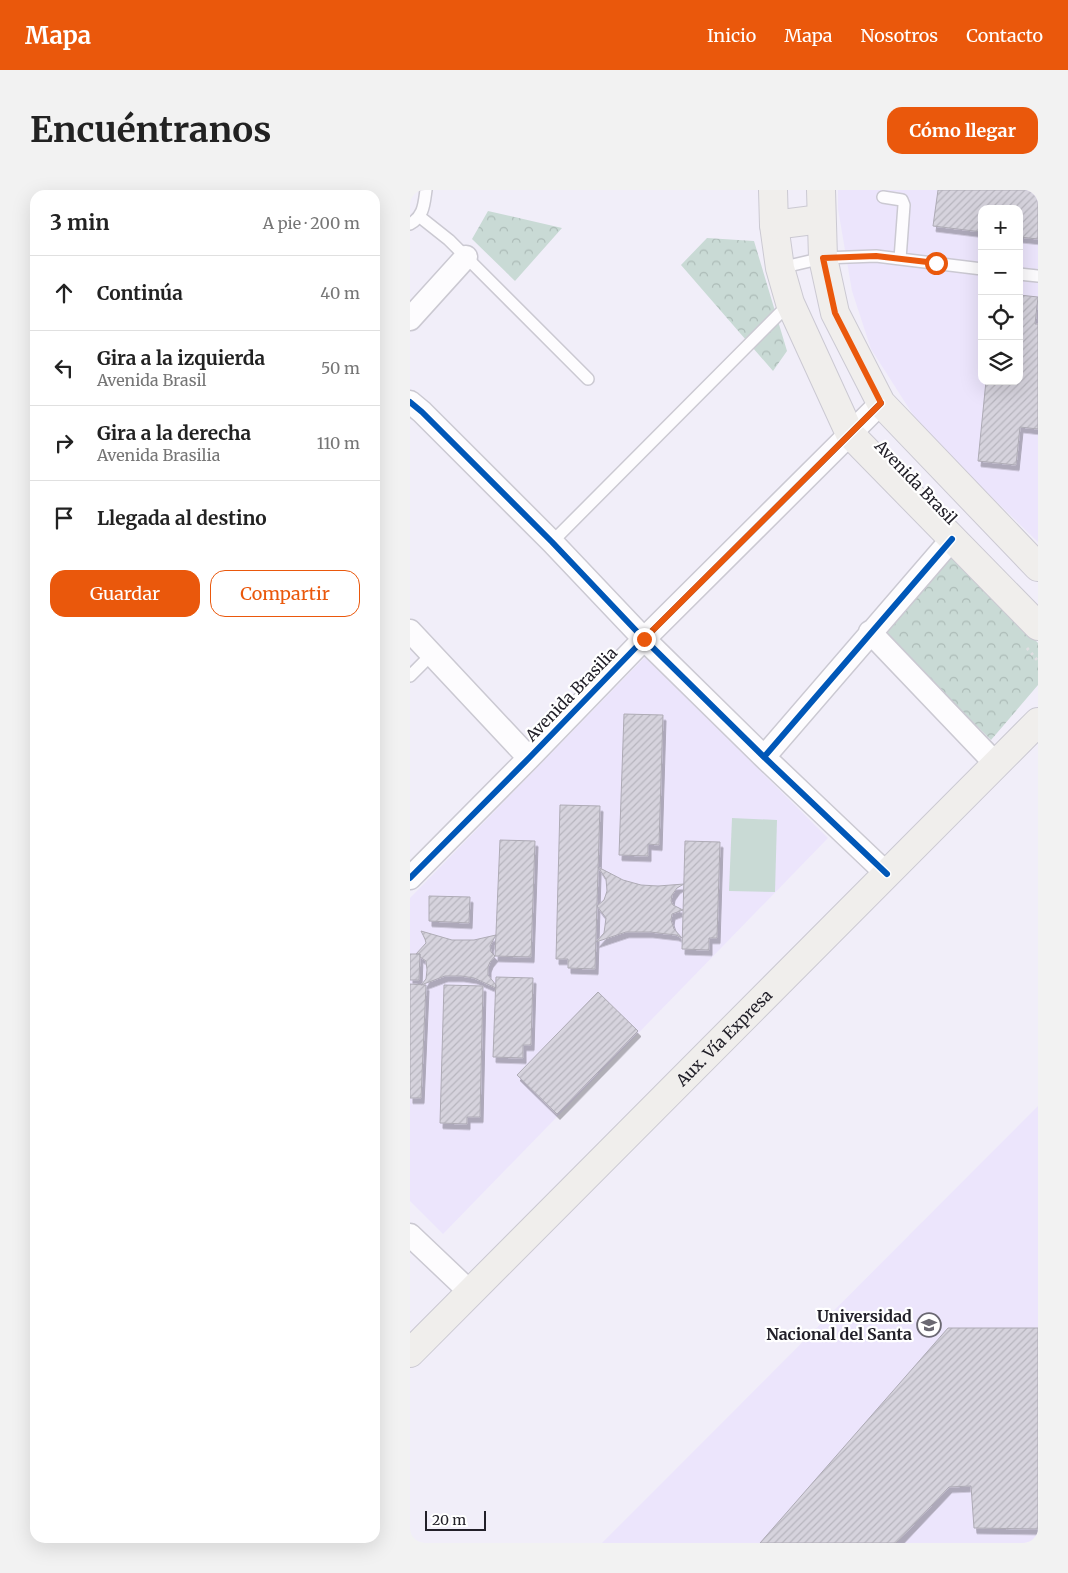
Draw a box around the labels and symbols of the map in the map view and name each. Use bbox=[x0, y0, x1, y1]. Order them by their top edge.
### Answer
route start bbox=[925, 252, 948, 275]
street label: Avenida Brasil bbox=[870, 435, 961, 528]
route end bbox=[633, 628, 656, 651]
street label: Avenida Brasilia bbox=[520, 642, 621, 746]
street label: Aux. Vía Expresa bbox=[671, 985, 776, 1091]
place label: Universidad Nacional del Santa bbox=[766, 1306, 912, 1344]
school or university icon: Universidad Nacional del Santa bbox=[916, 1312, 942, 1338]
scale bar bbox=[425, 1508, 486, 1531]

